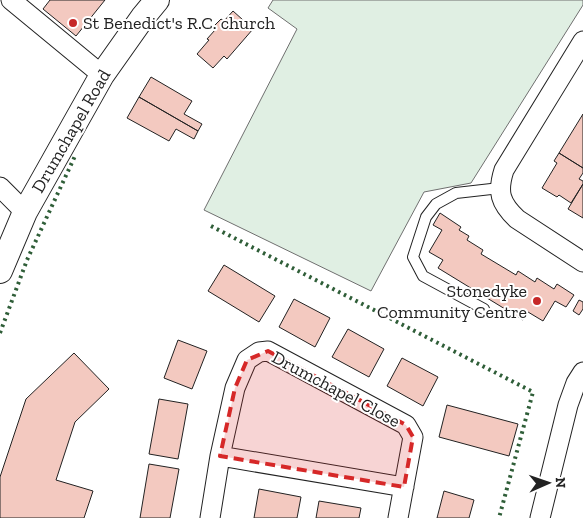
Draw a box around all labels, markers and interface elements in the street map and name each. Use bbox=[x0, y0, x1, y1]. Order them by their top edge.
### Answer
place label: St Benedict's R.C. church bbox=[83, 12, 275, 34]
marker: St Benedict's R.C. church bbox=[67, 17, 79, 29]
street label: Drumchapel Road bbox=[27, 65, 115, 197]
place label: Stonedyke Community Centre bbox=[377, 280, 527, 323]
marker: Stonedyke Community Centre bbox=[531, 295, 543, 307]
street label: Drumchapel Close bbox=[268, 346, 404, 432]
north arrow bbox=[523, 458, 573, 508]
text: N bbox=[552, 477, 569, 489]

